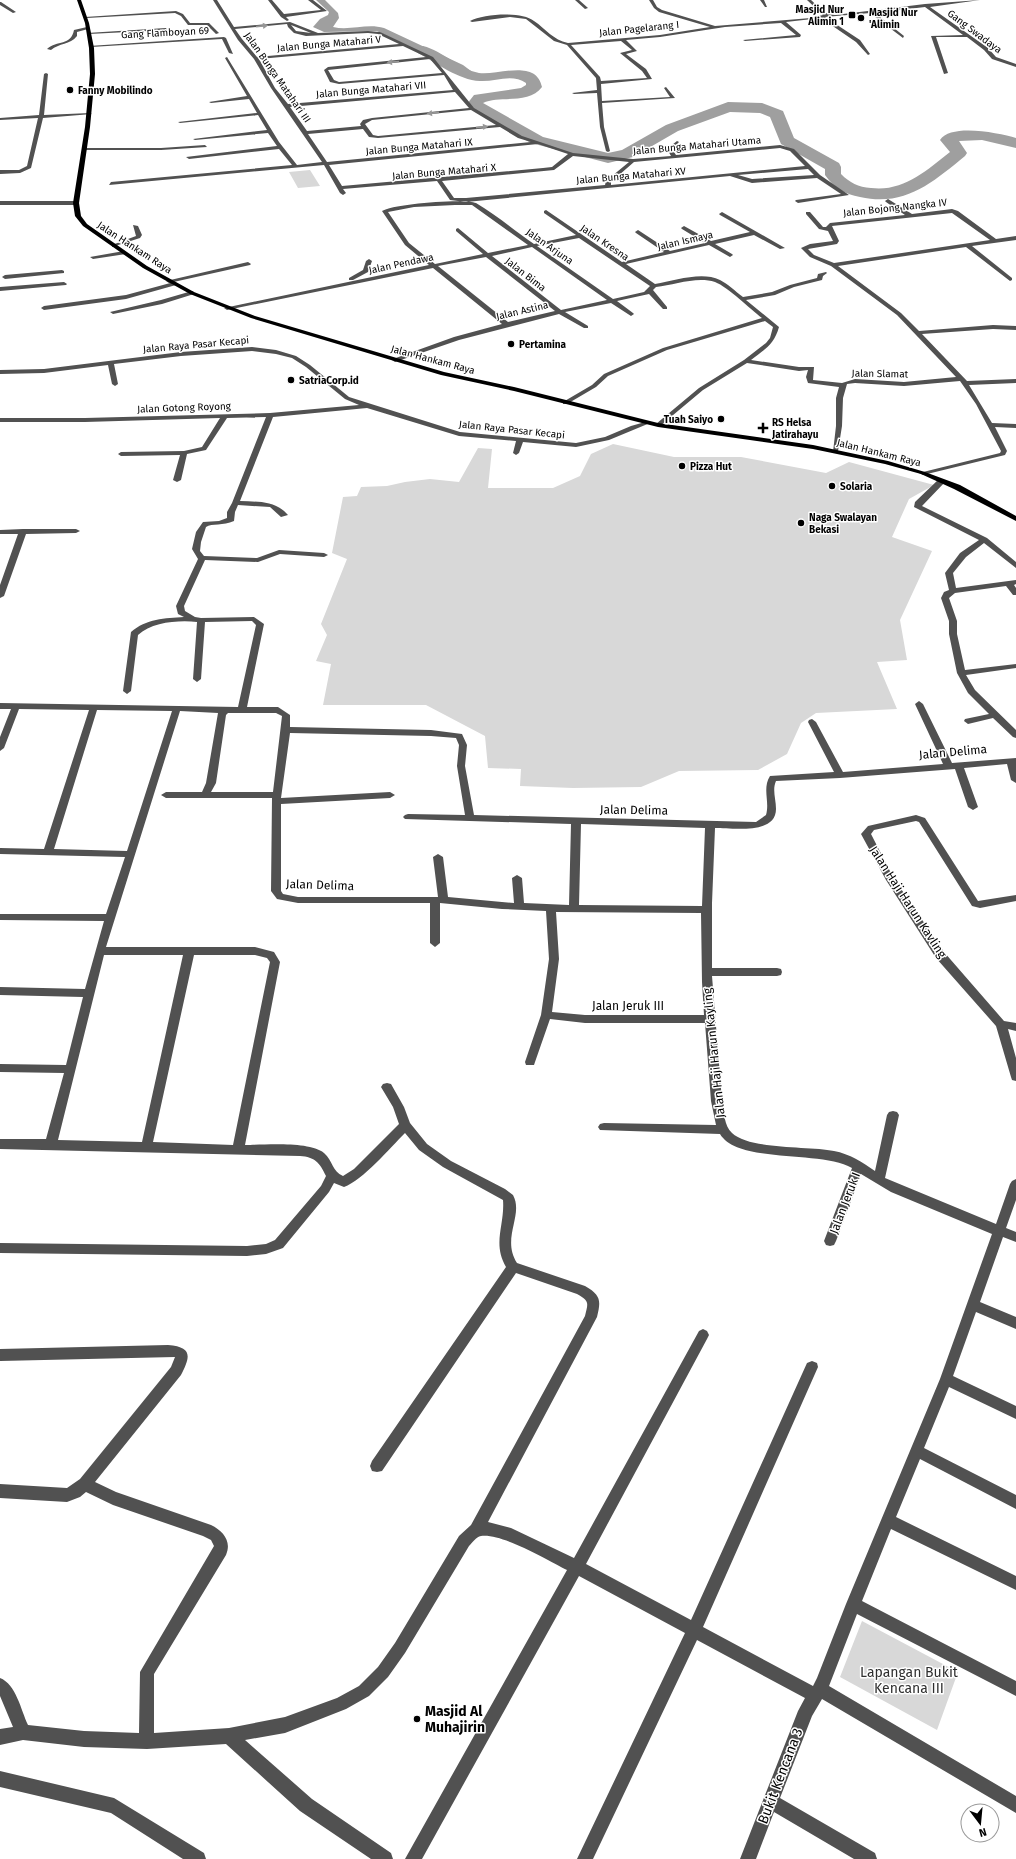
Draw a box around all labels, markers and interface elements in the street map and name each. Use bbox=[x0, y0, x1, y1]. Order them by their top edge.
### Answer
place label: Masjid Nur Alimin 1 bbox=[796, 4, 845, 28]
place label: Masjid Nur 'Alimin bbox=[869, 7, 918, 31]
street label: Gang Swadaya bbox=[945, 7, 1004, 56]
marker: Masjid Nur Alimin 1 bbox=[847, 10, 857, 20]
marker: Masjid Nur 'Alimin bbox=[856, 13, 866, 23]
street label: Jalan Pagelarang I bbox=[599, 19, 680, 39]
one-way arrow bbox=[256, 22, 268, 29]
street label: Gang Flamboyan 69 bbox=[121, 25, 209, 41]
street label: Jalan Bunga Matahari III bbox=[241, 30, 313, 125]
street label: Jalan Bunga Matahari V bbox=[277, 33, 382, 55]
one-way arrow bbox=[387, 58, 399, 65]
street label: Jalan Bunga Matahari VII bbox=[316, 79, 427, 101]
marker: Fanny Mobilindo bbox=[65, 85, 75, 95]
place label: Fanny Mobilindo bbox=[78, 85, 153, 97]
one-way arrow bbox=[427, 110, 439, 116]
one-way arrow bbox=[476, 124, 488, 131]
street label: Jalan Bunga Matahari Utama bbox=[633, 134, 762, 158]
street label: Jalan Bunga Matahari IX bbox=[365, 136, 474, 158]
street label: Jalan Bunga Matahari X bbox=[392, 161, 497, 183]
street label: Jalan Bunga Matahari XV bbox=[576, 165, 687, 187]
street label: Jalan Bojong Nangka IV bbox=[843, 197, 948, 219]
street label: Jalan Hankam Raya bbox=[95, 219, 174, 276]
street label: Jalan Kresna bbox=[578, 222, 631, 263]
street label: Jalan Arjuna bbox=[524, 226, 575, 267]
street label: Jalan Ismaya bbox=[656, 229, 714, 253]
street label: Jalan Pendawa bbox=[368, 251, 435, 277]
street label: Jalan Bima bbox=[503, 255, 548, 294]
street label: Jalan Astina bbox=[495, 299, 550, 323]
street label: Jalan Raya Pasar Kecapi bbox=[143, 334, 250, 356]
marker: Pertamina bbox=[506, 339, 516, 349]
place label: Pertamina bbox=[519, 339, 566, 351]
street label: Jalan Hankam Raya bbox=[389, 343, 476, 377]
street label: Jalan Slamat bbox=[852, 368, 909, 380]
marker: SatriaCorp.id bbox=[286, 375, 296, 385]
place label: SatriaCorp.id bbox=[299, 375, 359, 387]
street label: Jalan Gotong Royong bbox=[137, 400, 232, 416]
place label: Tuah Saiyo bbox=[664, 414, 713, 426]
marker: Tuah Saiyo bbox=[716, 414, 726, 424]
place label: RS Helsa Jatirahayu bbox=[771, 417, 819, 441]
street label: Jalan Raya Pasar Kecapi bbox=[458, 418, 566, 442]
marker: RS Helsa Jatirahayu bbox=[757, 422, 769, 434]
street label: Jalan Hankam Raya bbox=[835, 437, 922, 469]
marker: Pizza Hut bbox=[677, 461, 687, 471]
place label: Pizza Hut bbox=[690, 461, 732, 473]
marker: Solaria bbox=[827, 481, 837, 491]
place label: Solaria bbox=[840, 481, 873, 493]
place label: Naga Swalayan Bekasi bbox=[809, 512, 877, 536]
marker: Naga Swalayan Bekasi bbox=[796, 518, 806, 528]
street label: Jalan Delima bbox=[918, 742, 988, 762]
street label: Jalan Delima bbox=[600, 802, 668, 818]
street label: Jalan Haji Harun Kavling bbox=[867, 843, 950, 961]
street label: Jalan Delima bbox=[286, 877, 354, 893]
street label: Jalan Haji Harun Kayling bbox=[700, 987, 728, 1119]
street label: Jalan Jeruk III bbox=[592, 999, 664, 1013]
street label: Jalan Jeruk I bbox=[827, 1170, 863, 1236]
park label: Lapangan Bukit Kencana III bbox=[860, 1664, 959, 1697]
place label: Masjid Al Muhajirin bbox=[425, 1703, 485, 1736]
marker: Masjid Al Muhajirin bbox=[412, 1714, 422, 1724]
street label: Bukit Kencana 3 bbox=[754, 1726, 807, 1826]
north arrow bbox=[960, 1803, 1000, 1843]
text: N bbox=[977, 1825, 988, 1839]

